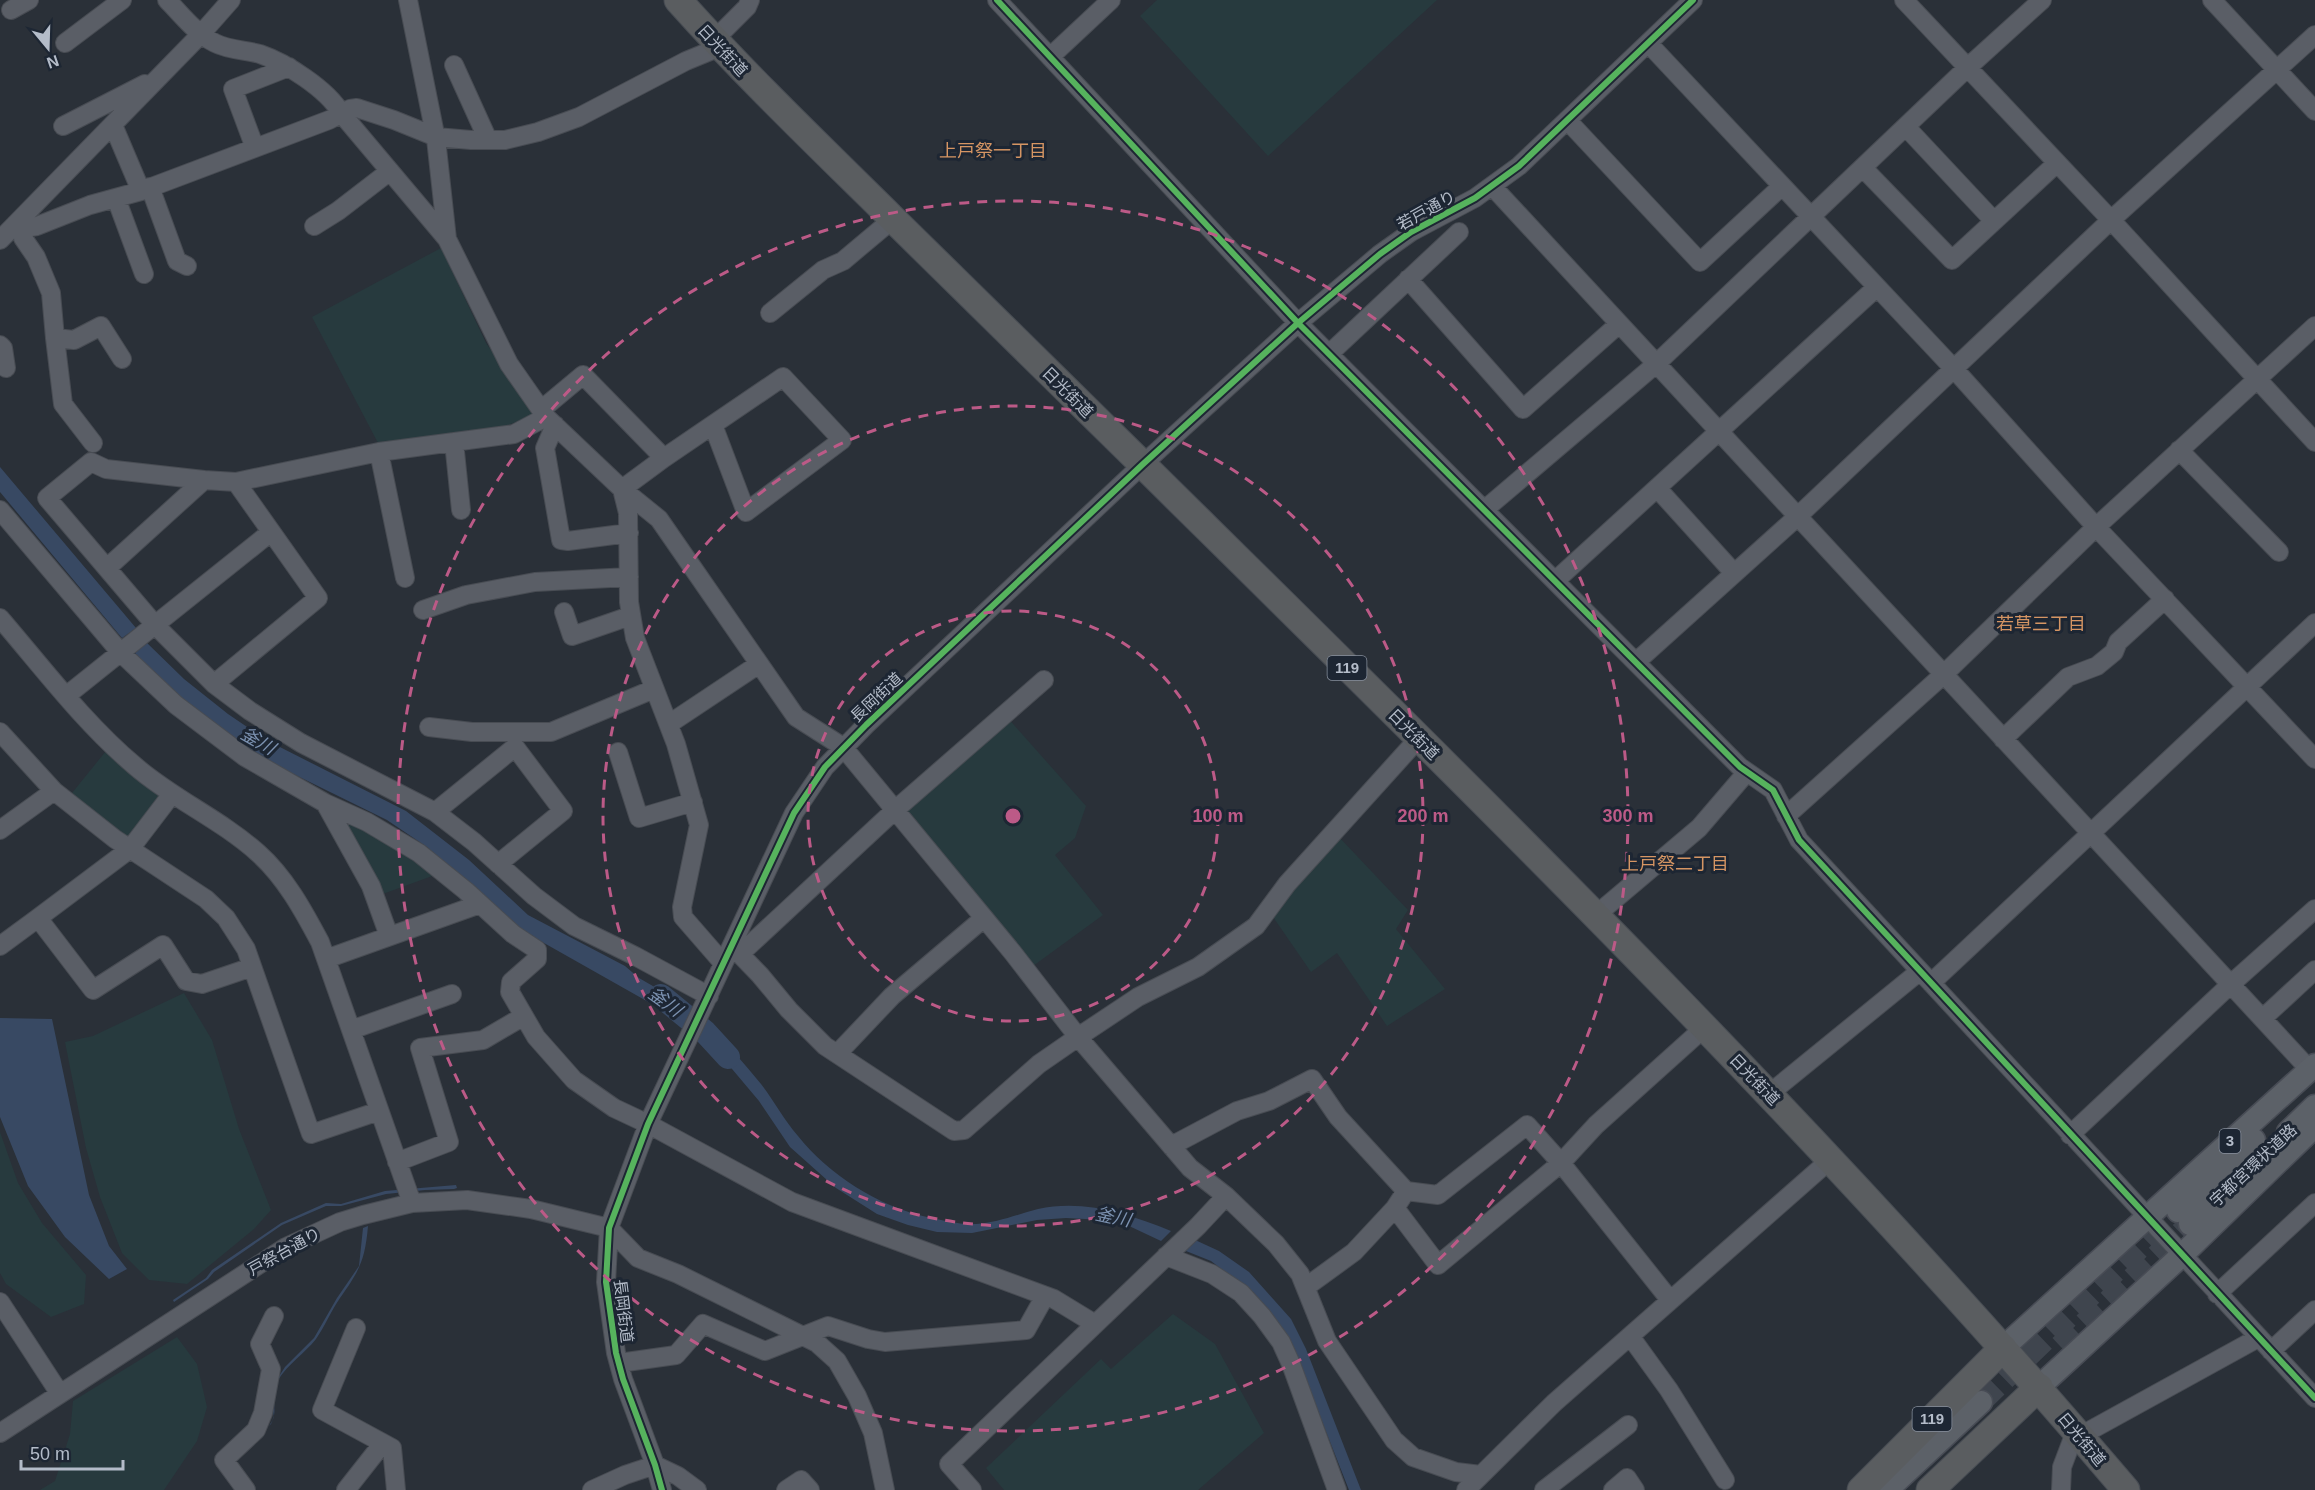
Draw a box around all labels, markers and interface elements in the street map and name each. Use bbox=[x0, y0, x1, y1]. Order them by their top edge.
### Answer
north arrow bbox=[18, 18, 78, 78]
street label: 日光街道 bbox=[695, 21, 751, 80]
text: N bbox=[44, 52, 61, 72]
district label: 上戸祭一丁目 bbox=[939, 141, 1047, 161]
street label: 若戸通り bbox=[1394, 187, 1458, 233]
street label: 日光街道 bbox=[1039, 364, 1096, 421]
district label: 若草三丁目 bbox=[1996, 614, 2086, 634]
road number: 119 bbox=[1328, 656, 1366, 680]
street label: 長岡街道 bbox=[847, 669, 906, 725]
street label: 日光街道 bbox=[1385, 706, 1442, 763]
water label: 釜川 bbox=[237, 723, 280, 760]
centre of rings bbox=[1003, 806, 1023, 826]
text: 100 m bbox=[1192, 806, 1244, 826]
text: 200 m bbox=[1397, 806, 1449, 826]
text: 300 m bbox=[1602, 806, 1654, 826]
district label: 上戸祭二丁目 bbox=[1621, 854, 1729, 874]
water label: 釜川 bbox=[645, 983, 687, 1022]
street label: 日光街道 bbox=[1726, 1050, 1783, 1108]
street label: 宇都宮環状道路 bbox=[2207, 1121, 2300, 1210]
road number: 3 bbox=[2220, 1129, 2240, 1153]
water label: 釜川 bbox=[1093, 1203, 1135, 1231]
street label: 戸祭台通り bbox=[245, 1224, 323, 1278]
street label: 長岡街道 bbox=[611, 1278, 636, 1344]
road number: 119 bbox=[1912, 1407, 1952, 1431]
street label: 日光街道 bbox=[2055, 1409, 2109, 1469]
scale bar bbox=[21, 1433, 123, 1471]
text: 50 m bbox=[30, 1444, 70, 1464]

